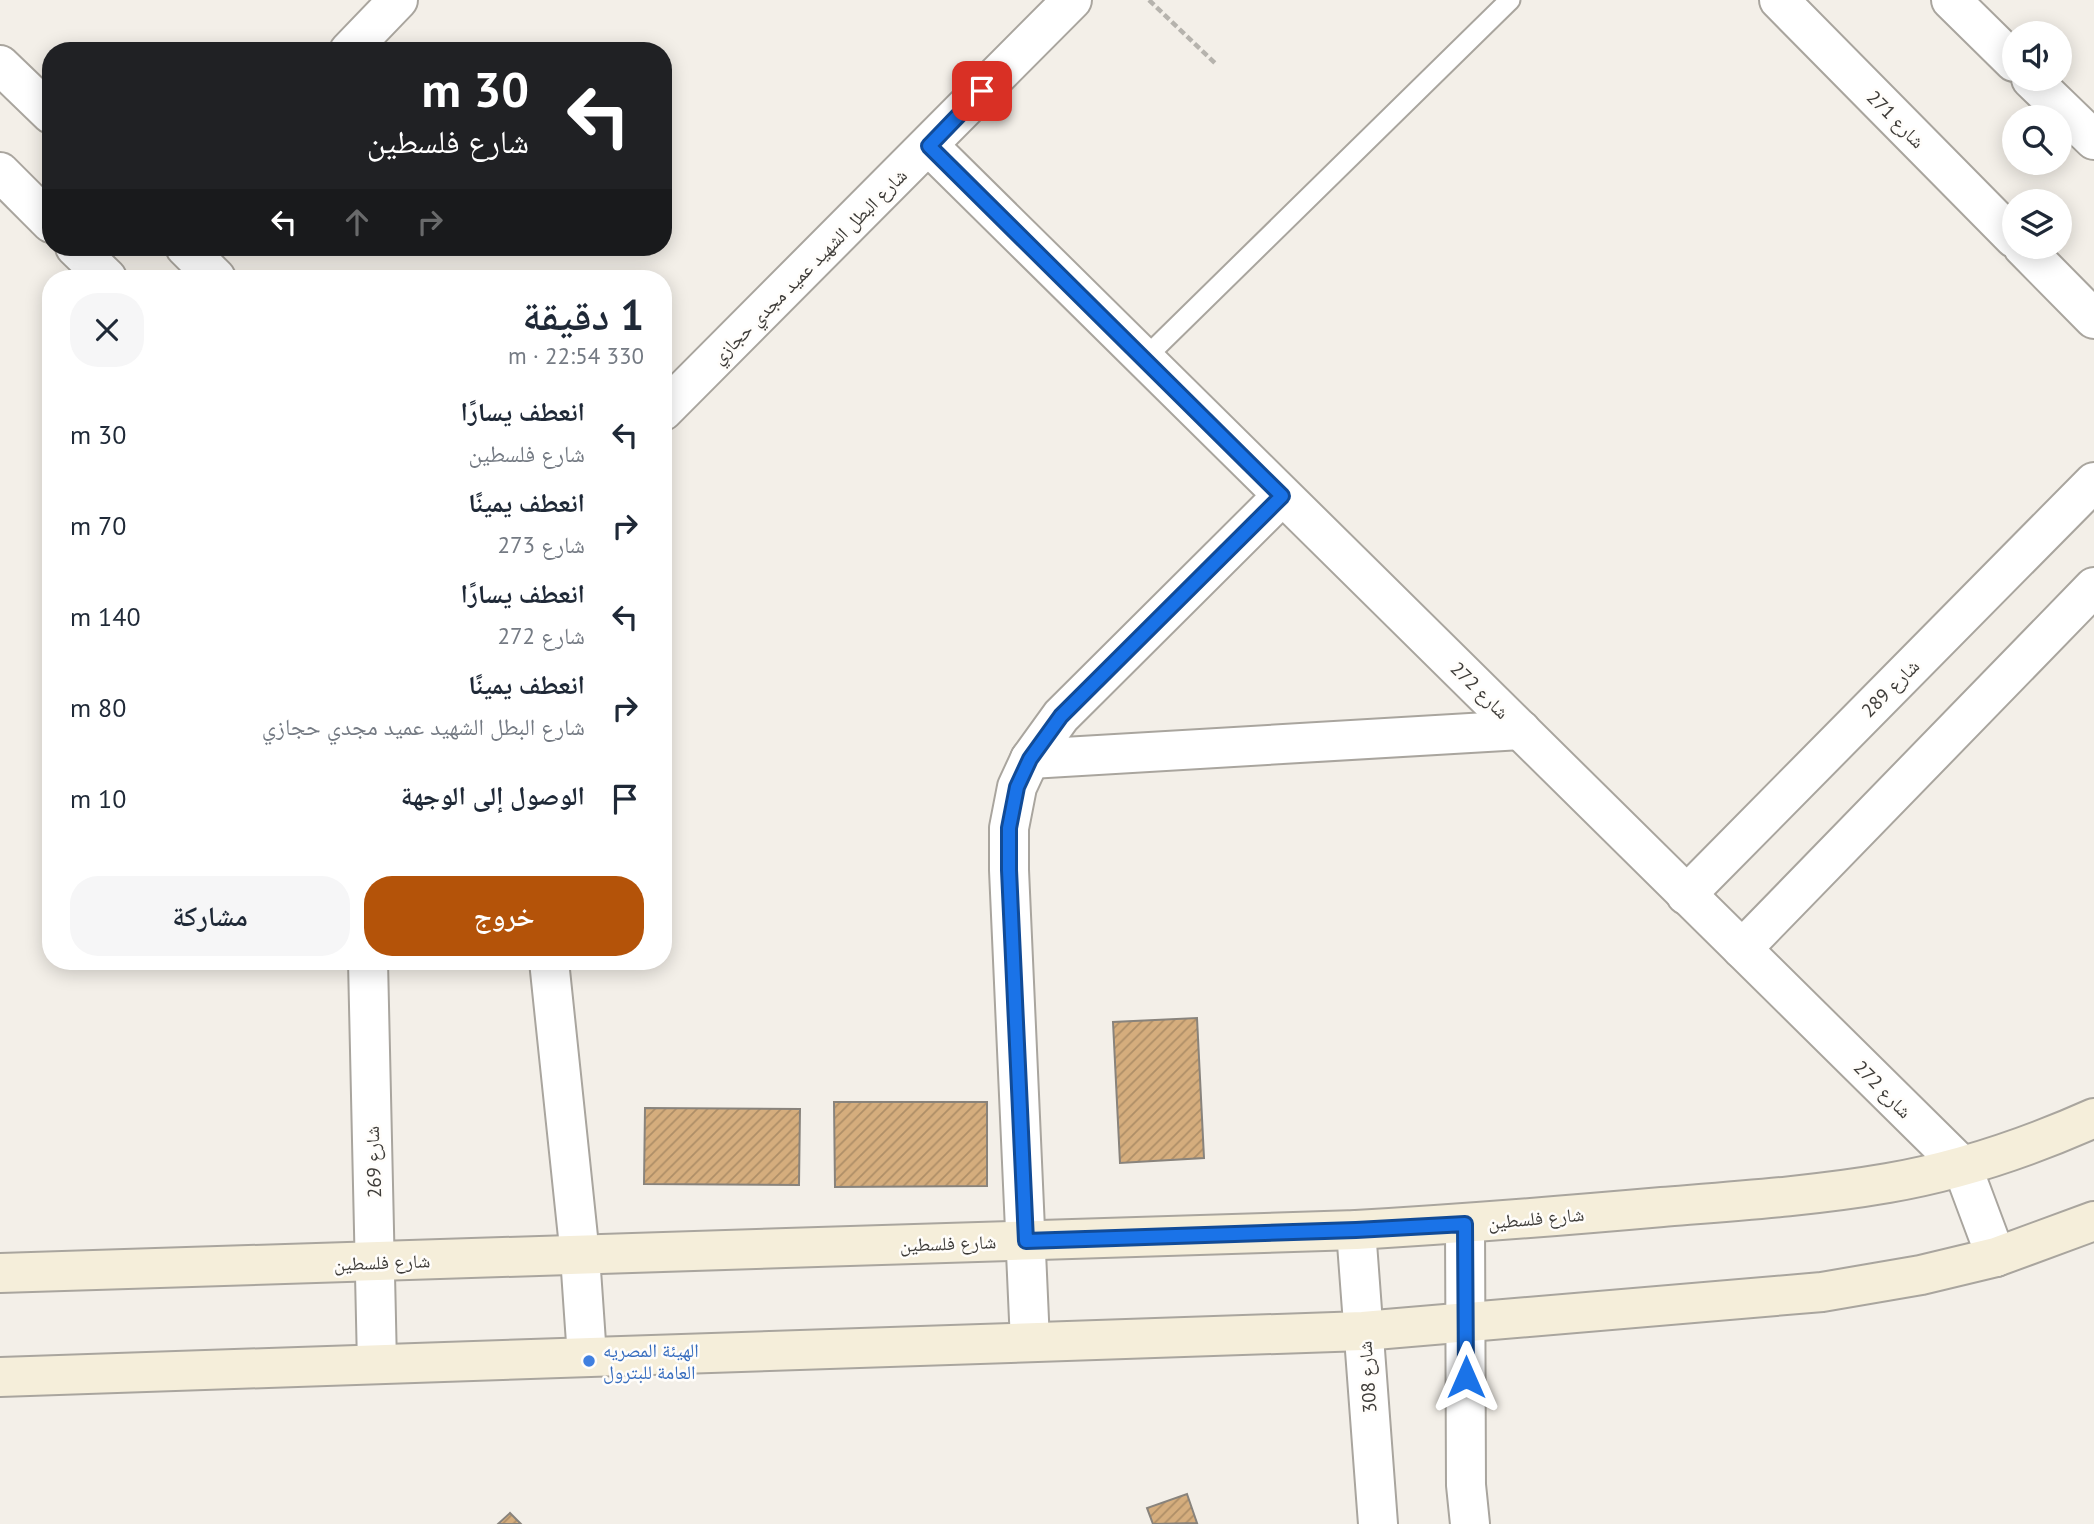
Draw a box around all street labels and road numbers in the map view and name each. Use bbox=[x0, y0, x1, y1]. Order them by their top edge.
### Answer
street label: شارع 271 bbox=[1862, 85, 1930, 153]
street label: شارع البطل الشهيد عميد مجدي حجازي bbox=[706, 163, 915, 372]
street label: شارع 289 bbox=[1856, 654, 1924, 722]
street label: شارع 272 bbox=[1446, 656, 1514, 724]
street label: شارع 272 bbox=[1849, 1055, 1917, 1123]
street label: شارع 269 bbox=[360, 1125, 386, 1199]
street label: شارع فلسطين bbox=[1487, 1202, 1585, 1234]
street label: شارع فلسطين bbox=[899, 1229, 997, 1257]
street label: شارع فلسطين bbox=[333, 1248, 431, 1276]
street label: شارع 308 bbox=[1353, 1340, 1381, 1414]

